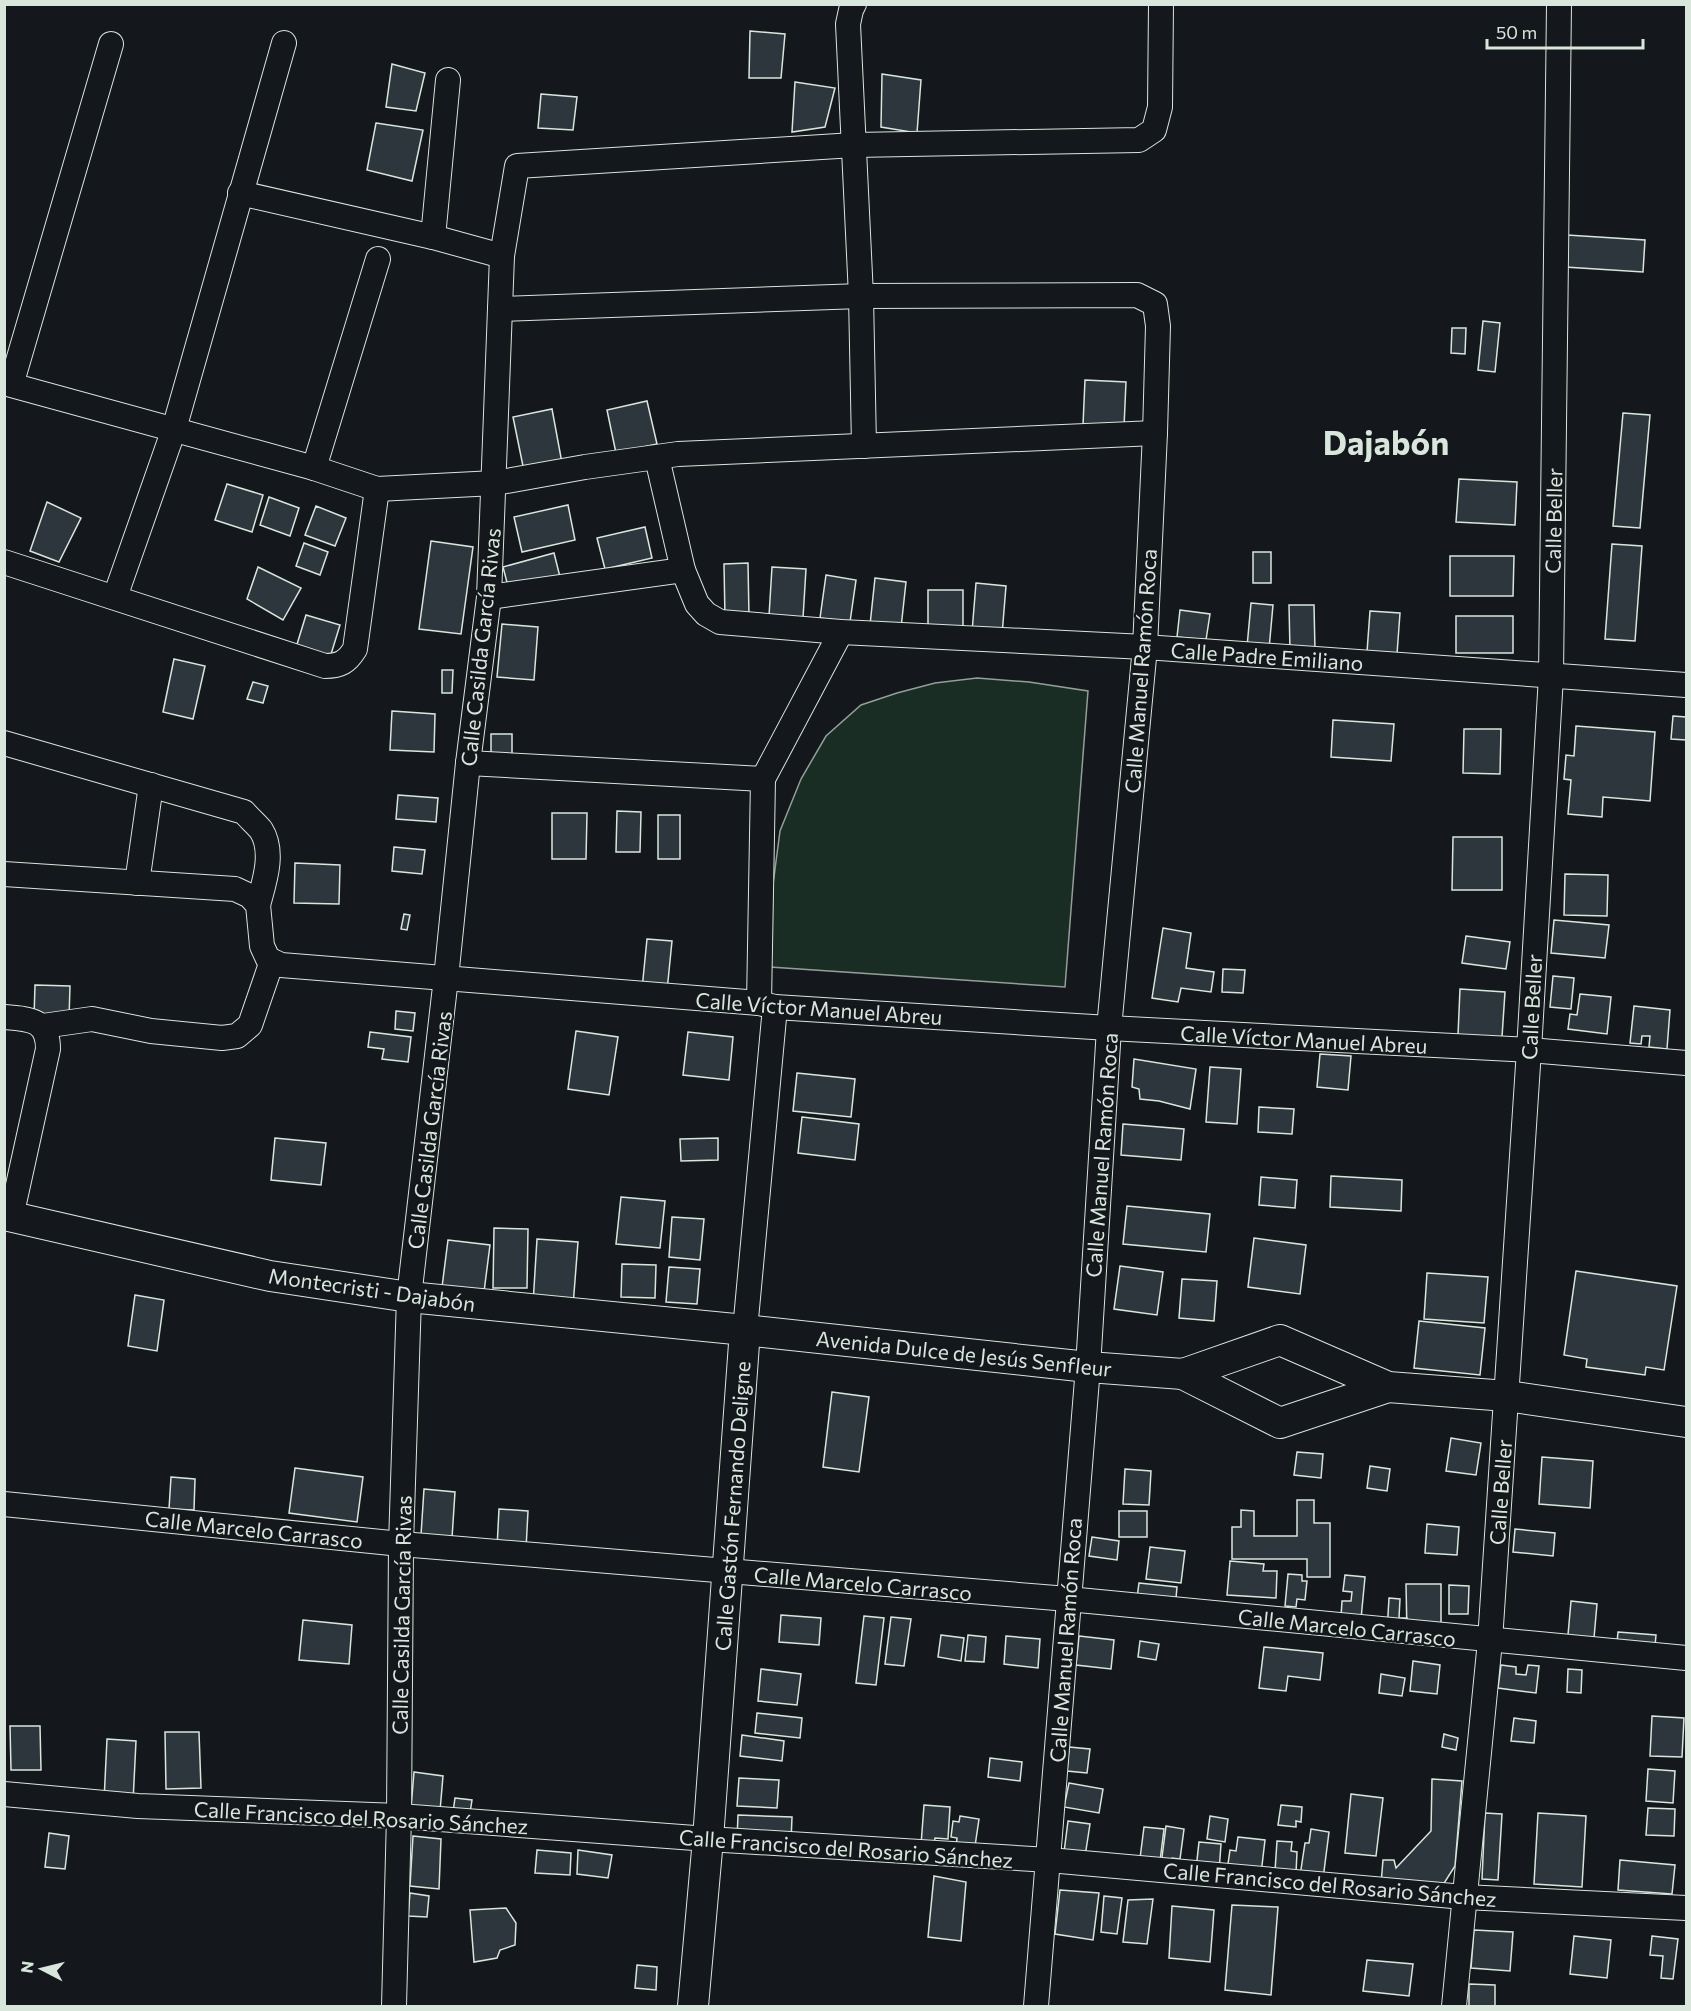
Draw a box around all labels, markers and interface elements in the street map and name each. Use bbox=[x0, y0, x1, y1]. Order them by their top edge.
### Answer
scale bar bbox=[1487, 12, 1643, 50]
text: 50 m bbox=[1496, 21, 1537, 43]
district label: Dajabón bbox=[1323, 421, 1449, 462]
street label: Calle Beller bbox=[1540, 468, 1566, 574]
street label: Calle Casilda García Rivas bbox=[455, 527, 505, 767]
street label: Calle Manuel Ramón Roca bbox=[1119, 548, 1161, 794]
street label: Calle Padre Emiliano bbox=[1170, 637, 1364, 675]
street label: Calle Beller bbox=[1516, 953, 1546, 1061]
street label: Calle Víctor Manuel Abreu bbox=[695, 987, 943, 1029]
street label: Calle Casilda García Rivas bbox=[402, 1010, 456, 1250]
street label: Calle Víctor Manuel Abreu bbox=[1180, 1020, 1428, 1058]
street label: Calle Manuel Ramón Roca bbox=[1080, 1032, 1122, 1278]
street label: Montecristi - Dajabón bbox=[267, 1262, 477, 1316]
street label: Avenida Dulce de Jesús Senfleur bbox=[815, 1325, 1113, 1381]
street label: Calle Gastón Fernando Deligne bbox=[709, 1360, 755, 1652]
street label: Calle Beller bbox=[1484, 1438, 1516, 1546]
street label: Calle Casilda García Rivas bbox=[386, 1495, 416, 1735]
street label: Calle Marcelo Carrasco bbox=[144, 1505, 364, 1553]
street label: Calle Manuel Ramón Roca bbox=[1044, 1517, 1086, 1763]
street label: Calle Marcelo Carrasco bbox=[753, 1561, 973, 1605]
street label: Calle Marcelo Carrasco bbox=[1237, 1603, 1457, 1651]
street label: Calle Francisco del Rosario Sánchez bbox=[193, 1796, 529, 1838]
street label: Calle Francisco del Rosario Sánchez bbox=[678, 1824, 1014, 1872]
street label: Calle Francisco del Rosario Sánchez bbox=[1162, 1857, 1498, 1911]
north arrow bbox=[12, 1939, 72, 1999]
text: N bbox=[16, 1960, 37, 1974]

